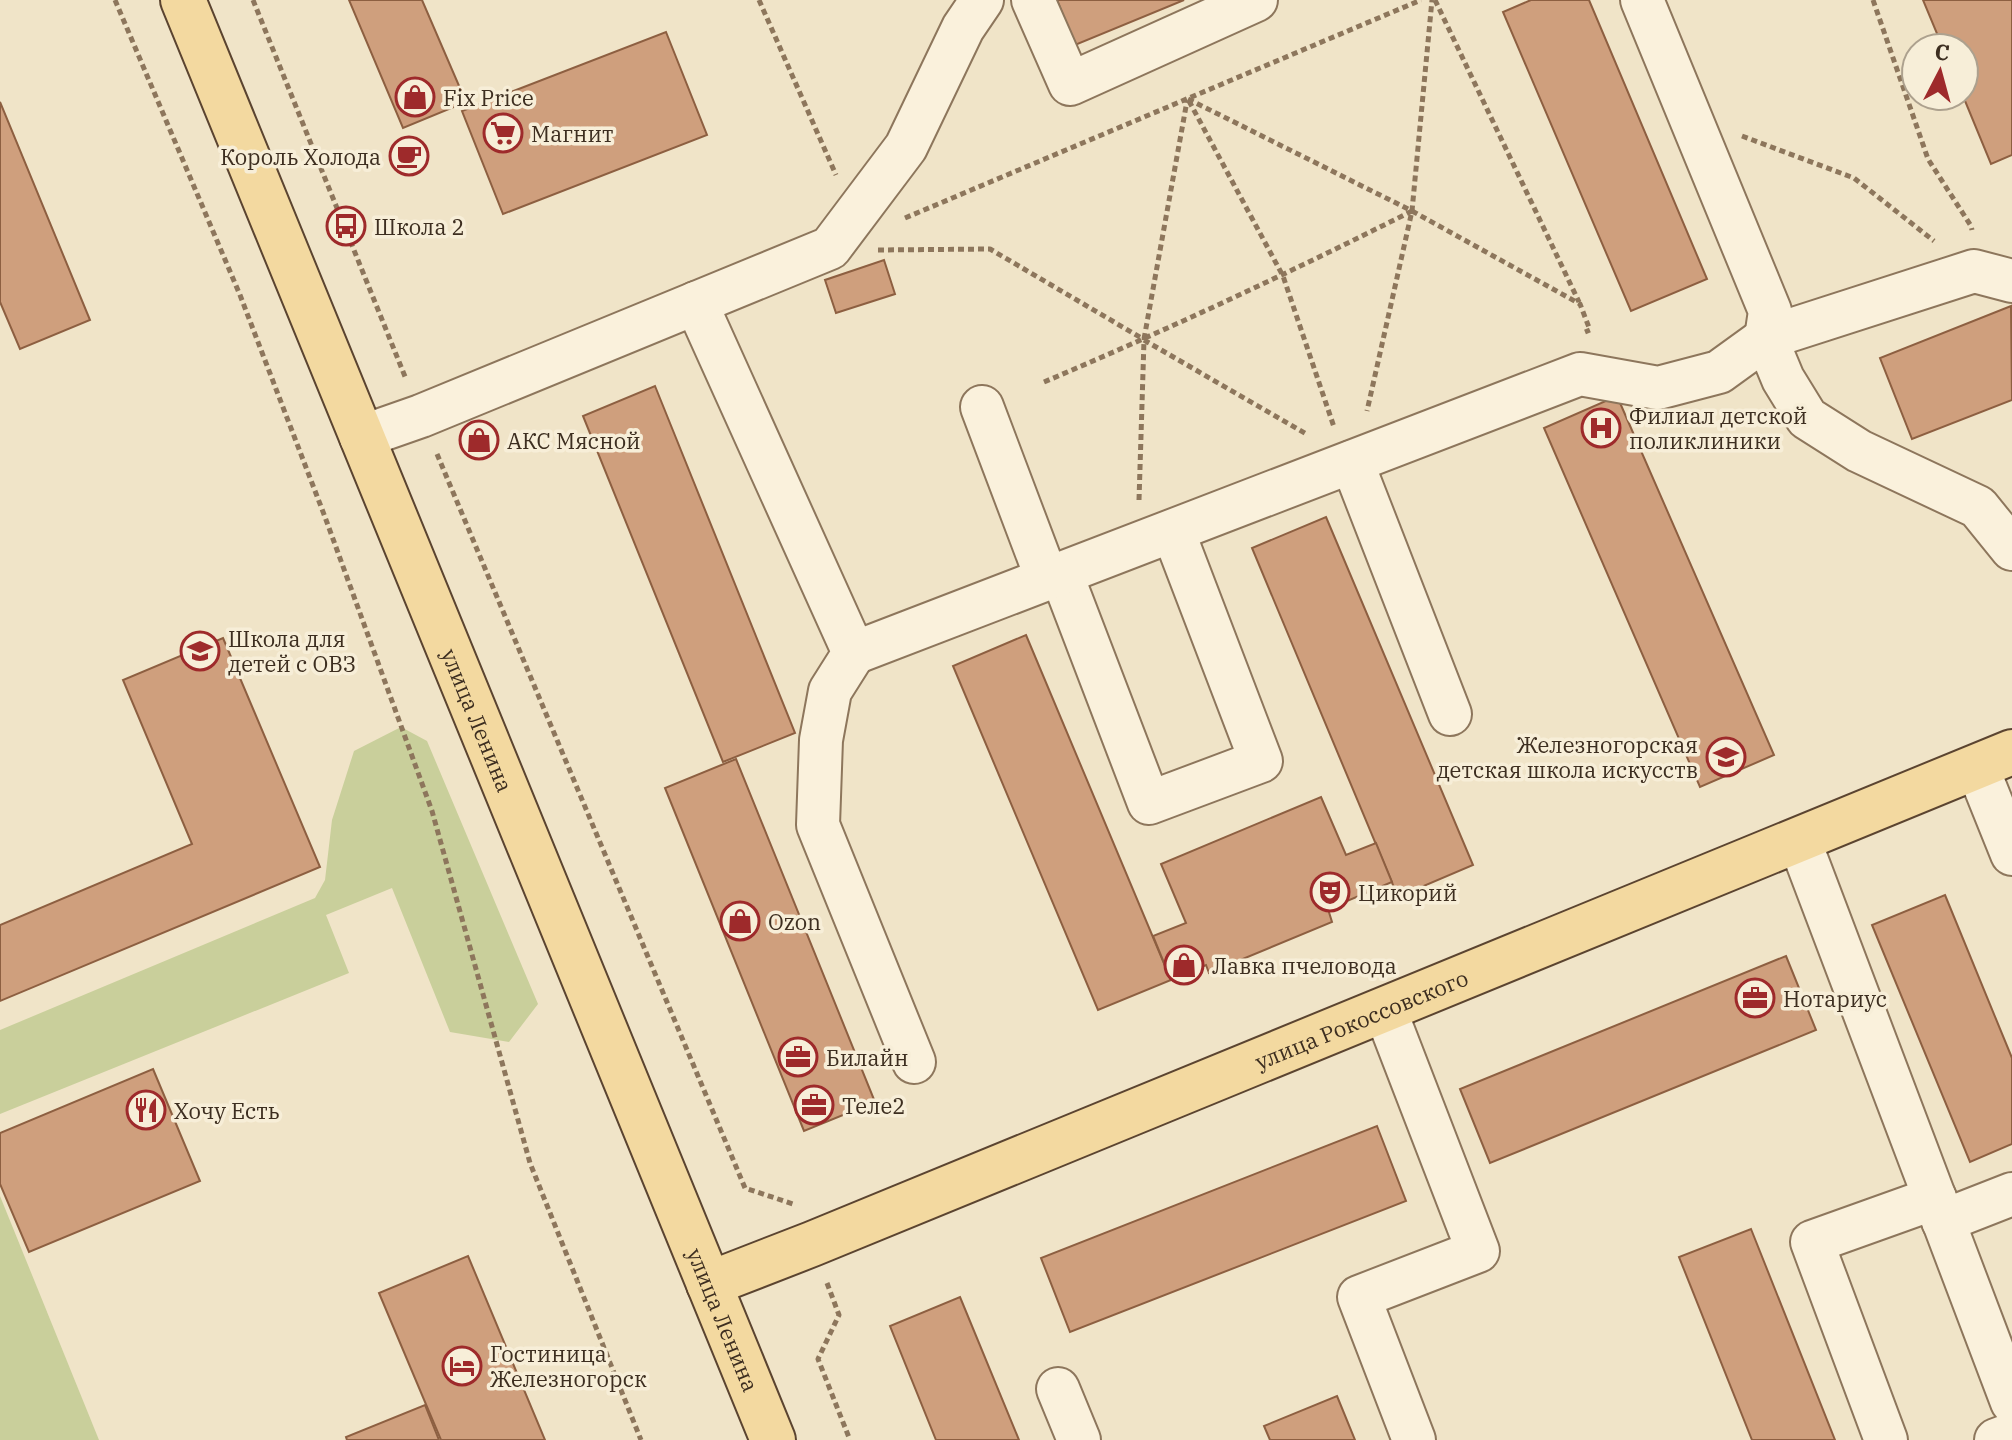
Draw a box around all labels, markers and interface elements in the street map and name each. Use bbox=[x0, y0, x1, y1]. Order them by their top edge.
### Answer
north arrow bbox=[1900, 32, 1980, 112]
text: С bbox=[1933, 36, 1951, 67]
shop icon: Fix Price bbox=[394, 76, 436, 118]
place label: Fix Price bbox=[443, 83, 534, 112]
supermarket icon: Магнит bbox=[482, 112, 524, 154]
place label: Магнит bbox=[531, 119, 613, 148]
cafe icon: Король Холода bbox=[388, 135, 430, 177]
place label: Король Холода bbox=[220, 142, 381, 171]
bus stop icon: Школа 2 bbox=[325, 205, 367, 247]
place label: Школа 2 bbox=[374, 212, 465, 241]
place label: Филиал детской поликлиники bbox=[1629, 401, 1807, 455]
hospital icon: Филиал детской поликлиники bbox=[1580, 407, 1622, 449]
shop icon: АКС Мясной bbox=[458, 419, 500, 461]
place label: АКС Мясной bbox=[507, 426, 641, 455]
place label: Школа для детей с ОВЗ bbox=[228, 624, 356, 678]
school or university icon: Школа для детей с ОВЗ bbox=[179, 630, 221, 672]
street label: улица Ленина bbox=[436, 644, 520, 796]
place label: Железногорская детская школа искусств bbox=[1436, 730, 1698, 784]
school or university icon: Железногорская детская школа искусств bbox=[1705, 736, 1747, 778]
theatre icon: Цикорий bbox=[1309, 871, 1351, 913]
place label: Цикорий bbox=[1358, 878, 1457, 907]
shop icon: Ozon bbox=[719, 900, 761, 942]
place label: Ozon bbox=[768, 907, 821, 936]
shop icon: Лавка пчеловода bbox=[1163, 944, 1205, 986]
place label: Лавка пчеловода bbox=[1212, 951, 1397, 980]
street label: улица Рокоссовского bbox=[1250, 962, 1472, 1075]
office icon: Нотариус bbox=[1734, 977, 1776, 1019]
place label: Нотариус bbox=[1783, 984, 1887, 1013]
office icon: Билайн bbox=[777, 1036, 819, 1078]
place label: Билайн bbox=[826, 1043, 909, 1072]
office icon: Теле2 bbox=[793, 1084, 835, 1126]
restaurant icon: Хочу Есть bbox=[125, 1089, 167, 1131]
place label: Теле2 bbox=[842, 1091, 905, 1120]
place label: Хочу Есть bbox=[174, 1096, 280, 1125]
street label: улица Ленина bbox=[681, 1243, 766, 1396]
place label: Гостиница Железногорск bbox=[490, 1339, 647, 1393]
hotel icon: Гостиница Железногорск bbox=[441, 1345, 483, 1387]

